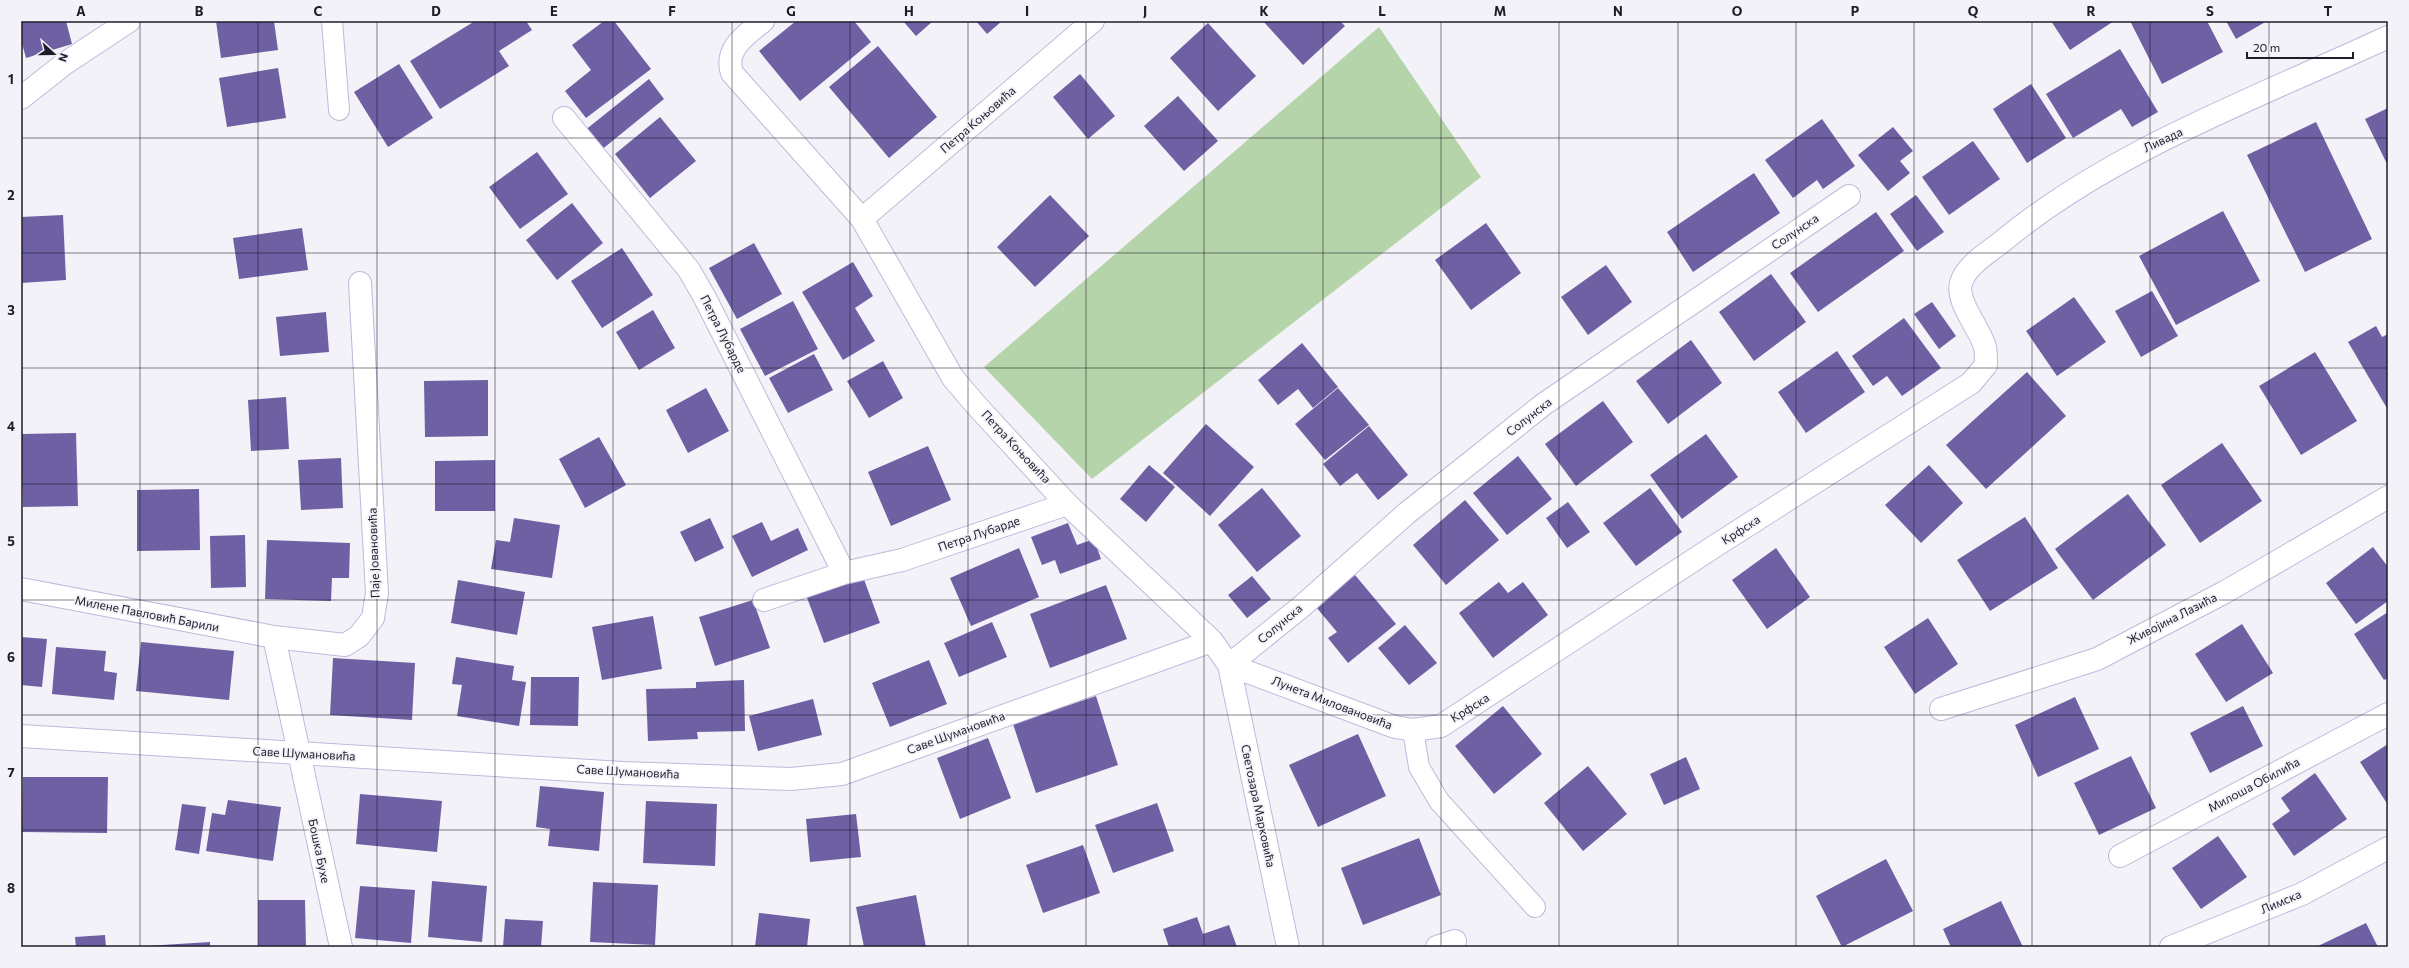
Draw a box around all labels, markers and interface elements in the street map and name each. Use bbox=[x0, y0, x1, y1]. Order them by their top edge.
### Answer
text: A bbox=[76, 3, 86, 19]
text: B bbox=[195, 3, 204, 19]
text: C bbox=[314, 3, 323, 19]
text: D bbox=[431, 3, 441, 19]
text: E bbox=[550, 3, 558, 19]
text: F bbox=[668, 3, 676, 19]
text: G bbox=[786, 3, 796, 19]
text: H bbox=[904, 3, 914, 19]
text: I bbox=[1025, 3, 1029, 19]
text: J bbox=[1143, 3, 1147, 19]
text: K bbox=[1259, 3, 1269, 19]
text: L bbox=[1378, 3, 1386, 19]
text: M bbox=[1494, 3, 1506, 19]
text: N bbox=[1613, 3, 1623, 19]
text: O bbox=[1732, 3, 1743, 19]
text: P bbox=[1851, 3, 1860, 19]
text: Q bbox=[1968, 3, 1979, 19]
text: R bbox=[2087, 3, 2096, 19]
text: S bbox=[2206, 3, 2214, 19]
text: T bbox=[2324, 3, 2333, 19]
north arrow bbox=[34, 34, 74, 74]
scale bar bbox=[2247, 34, 2353, 60]
text: 20 m bbox=[2253, 40, 2280, 54]
text: N bbox=[56, 52, 71, 64]
text: 1 bbox=[8, 71, 14, 87]
street label: Петра Коњовића bbox=[937, 83, 1018, 156]
street label: Ливада bbox=[2141, 124, 2184, 154]
text: 2 bbox=[7, 187, 15, 203]
street label: Солунска bbox=[1768, 210, 1821, 252]
street label: Петра Лубарде bbox=[698, 292, 750, 375]
text: 3 bbox=[7, 302, 15, 318]
street label: Солунска bbox=[1503, 394, 1554, 438]
street label: Петра Коњовића bbox=[979, 407, 1054, 486]
text: 4 bbox=[7, 418, 15, 434]
street label: Паје Јовановића bbox=[364, 508, 383, 598]
street label: Крфска bbox=[1719, 512, 1762, 547]
street label: Петра Лубарде bbox=[936, 513, 1021, 554]
text: 5 bbox=[7, 533, 15, 549]
street label: Живојина Лазића bbox=[2124, 589, 2219, 647]
street label: Милене Павловић Барили bbox=[74, 592, 220, 634]
street label: Солунска bbox=[1254, 601, 1304, 646]
text: 6 bbox=[7, 649, 15, 665]
street label: Лунета Миловановића bbox=[1270, 673, 1395, 732]
street label: Крфска bbox=[1447, 690, 1491, 725]
street label: Саве Шумановића bbox=[905, 708, 1007, 756]
street label: Саве Шумановића bbox=[252, 743, 356, 763]
street label: Светозара Марковића bbox=[1239, 743, 1279, 869]
street label: Милоша Обилића bbox=[2205, 754, 2302, 814]
street label: Саве Шумановића bbox=[576, 761, 680, 781]
text: 7 bbox=[7, 764, 15, 780]
street label: Бошка Бухе bbox=[306, 817, 334, 884]
text: 8 bbox=[7, 880, 15, 896]
street label: Лимска bbox=[2258, 886, 2303, 916]

